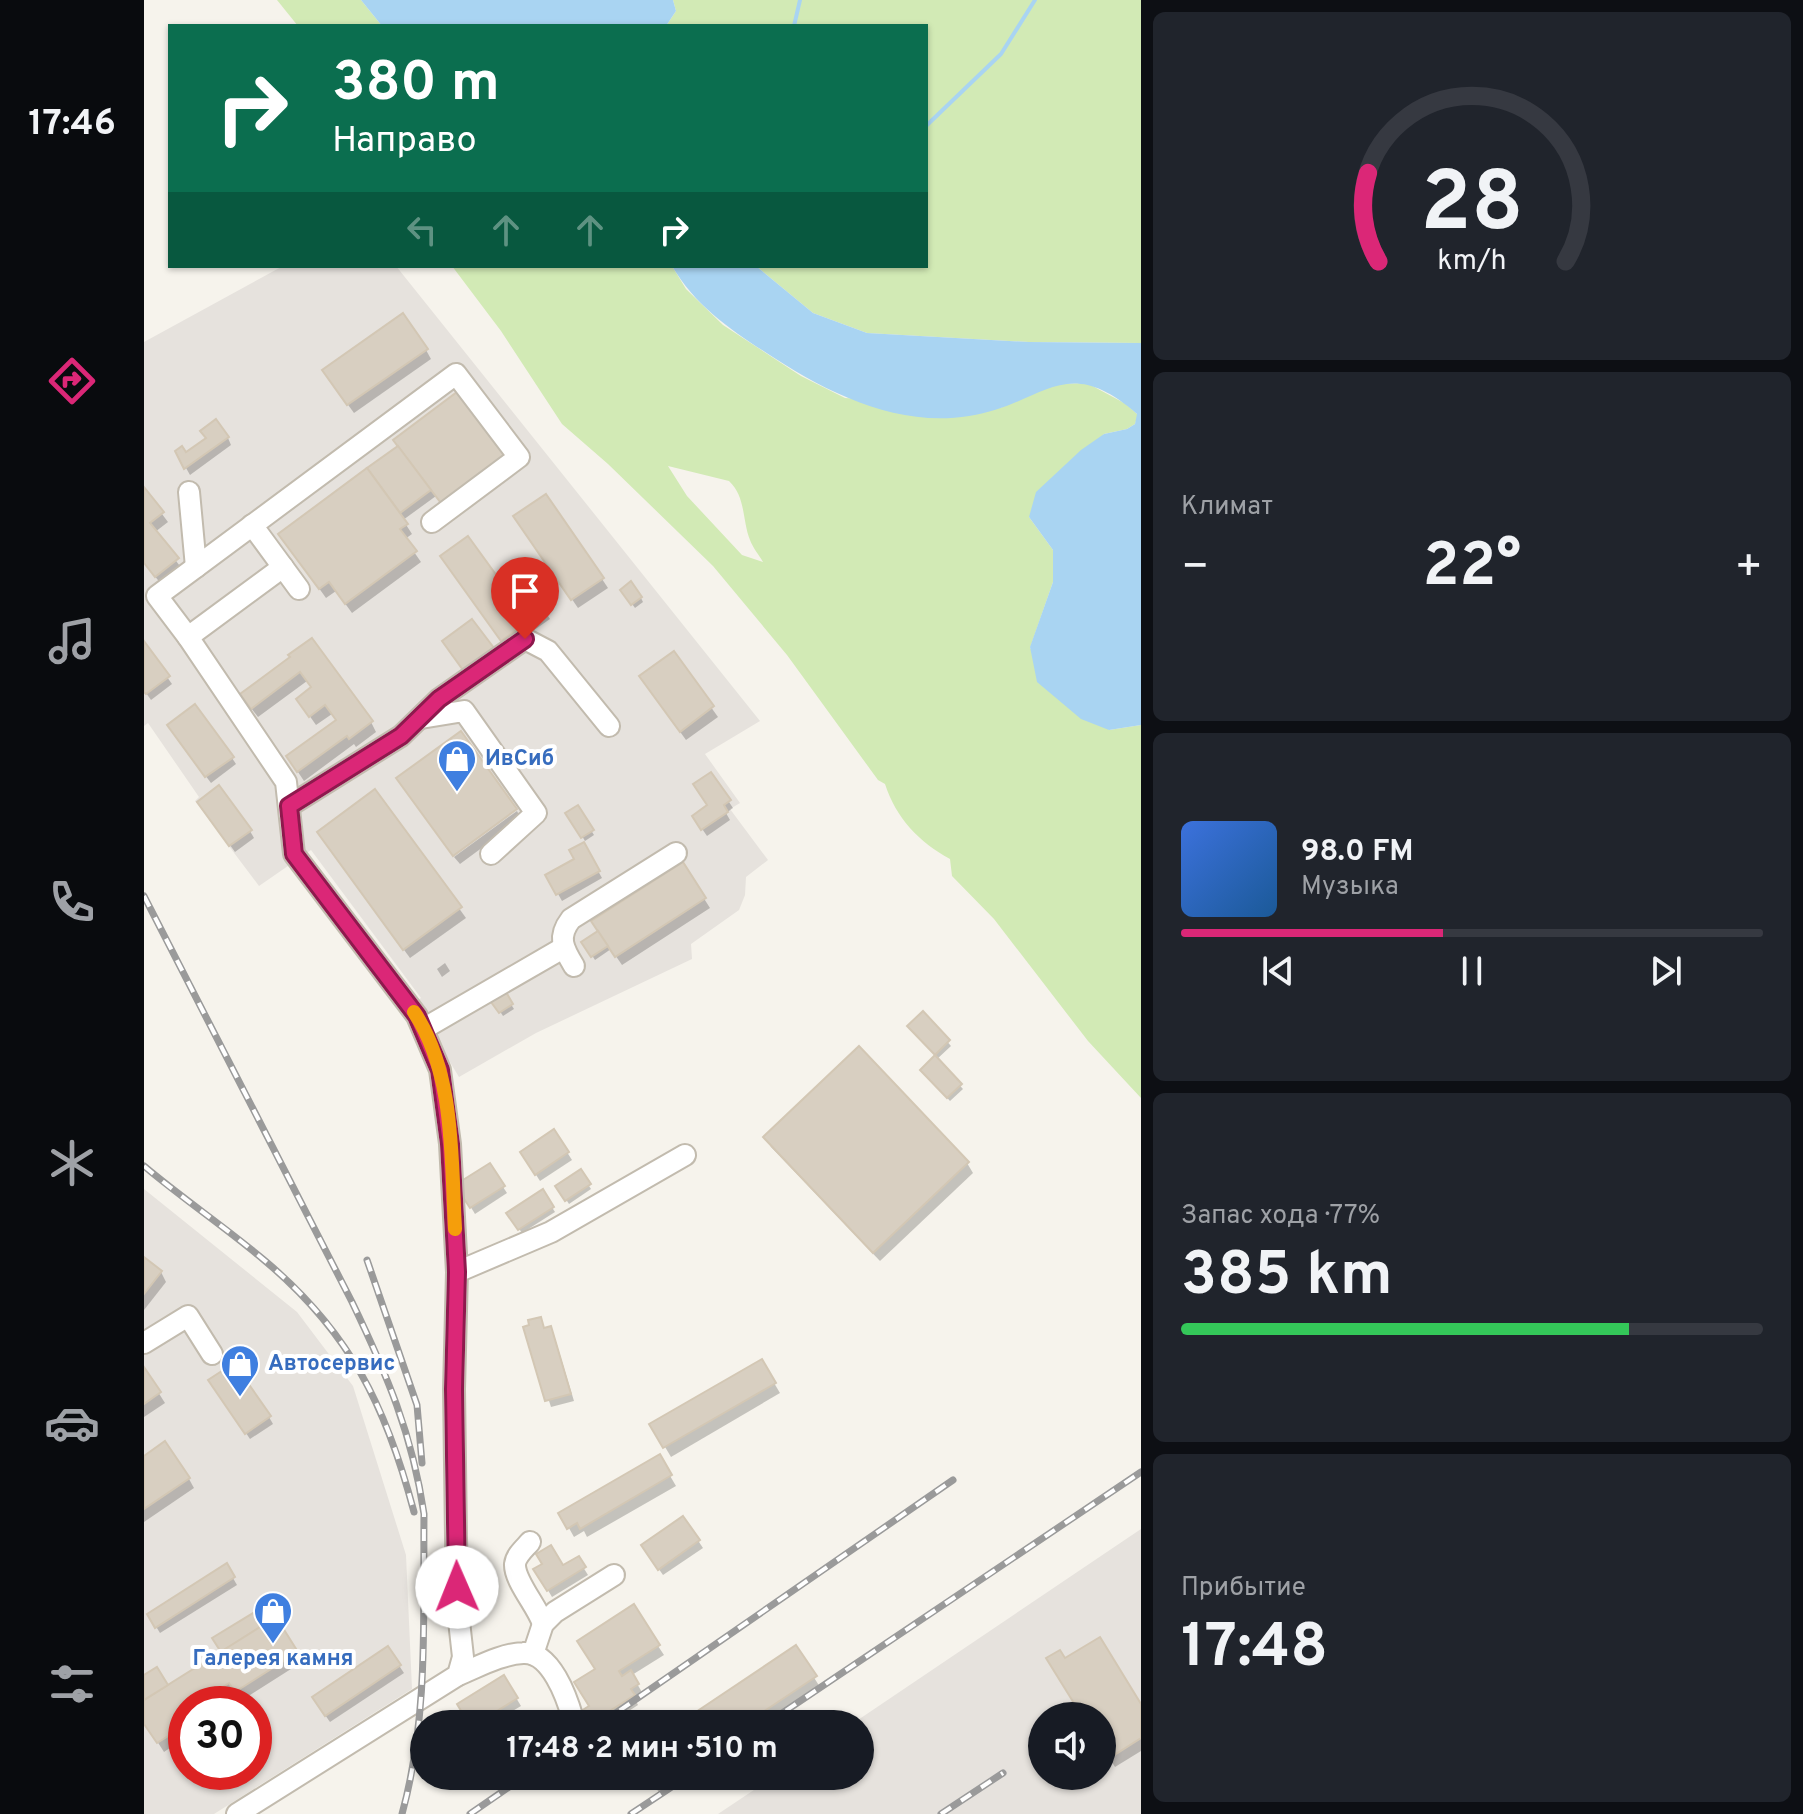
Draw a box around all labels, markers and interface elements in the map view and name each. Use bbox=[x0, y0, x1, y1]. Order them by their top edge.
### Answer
text: 380 m bbox=[332, 50, 500, 120]
icon: right bbox=[200, 56, 304, 160]
text: 17:46 bbox=[28, 102, 116, 148]
text: Направо bbox=[332, 119, 477, 165]
text: 28 bbox=[1420, 155, 1524, 260]
icon: left bbox=[400, 208, 444, 252]
icon: ahead bbox=[484, 208, 528, 252]
icon: ahead bbox=[568, 208, 612, 252]
icon: right bbox=[652, 208, 696, 252]
text: km/h bbox=[1437, 244, 1507, 280]
icon: directions bbox=[44, 353, 100, 409]
text: Климат bbox=[1181, 491, 1273, 524]
text: 22° bbox=[1423, 531, 1521, 607]
text: − bbox=[1181, 541, 1209, 597]
text: + bbox=[1735, 541, 1763, 597]
pin bbox=[491, 557, 559, 639]
icon: arrive bbox=[503, 569, 547, 613]
icon: music bbox=[44, 613, 100, 669]
shop icon: ИвСиб bbox=[436, 738, 478, 793]
place label: ИвСиб bbox=[485, 746, 554, 773]
text: 98.0 FM bbox=[1301, 834, 1414, 871]
text: Музыка bbox=[1301, 871, 1399, 904]
icon: phone bbox=[44, 874, 100, 930]
icon: previous bbox=[1256, 949, 1300, 993]
icon: pause bbox=[1450, 949, 1494, 993]
icon: next bbox=[1644, 949, 1688, 993]
icon: climate bbox=[44, 1135, 100, 1191]
text: Запас хода · 77% bbox=[1181, 1200, 1380, 1233]
text: 385 km bbox=[1181, 1240, 1393, 1316]
shop icon: Автосервис bbox=[219, 1343, 261, 1398]
place label: Автосервис bbox=[268, 1351, 395, 1378]
icon: car bbox=[44, 1395, 100, 1451]
position arrow bbox=[415, 1545, 499, 1629]
text: Прибытие bbox=[1181, 1572, 1306, 1605]
shop icon: Галерея камня bbox=[252, 1590, 294, 1645]
text: 17:48 bbox=[1181, 1612, 1328, 1688]
place label: Галерея камня bbox=[193, 1646, 353, 1673]
icon: filters bbox=[44, 1656, 100, 1712]
speed limit sign: 30 bbox=[168, 1686, 272, 1790]
map controls bbox=[1028, 1702, 1116, 1790]
button: sound bbox=[1028, 1702, 1116, 1790]
text: 17:48 · 2 мин · 510 m bbox=[506, 1731, 778, 1768]

